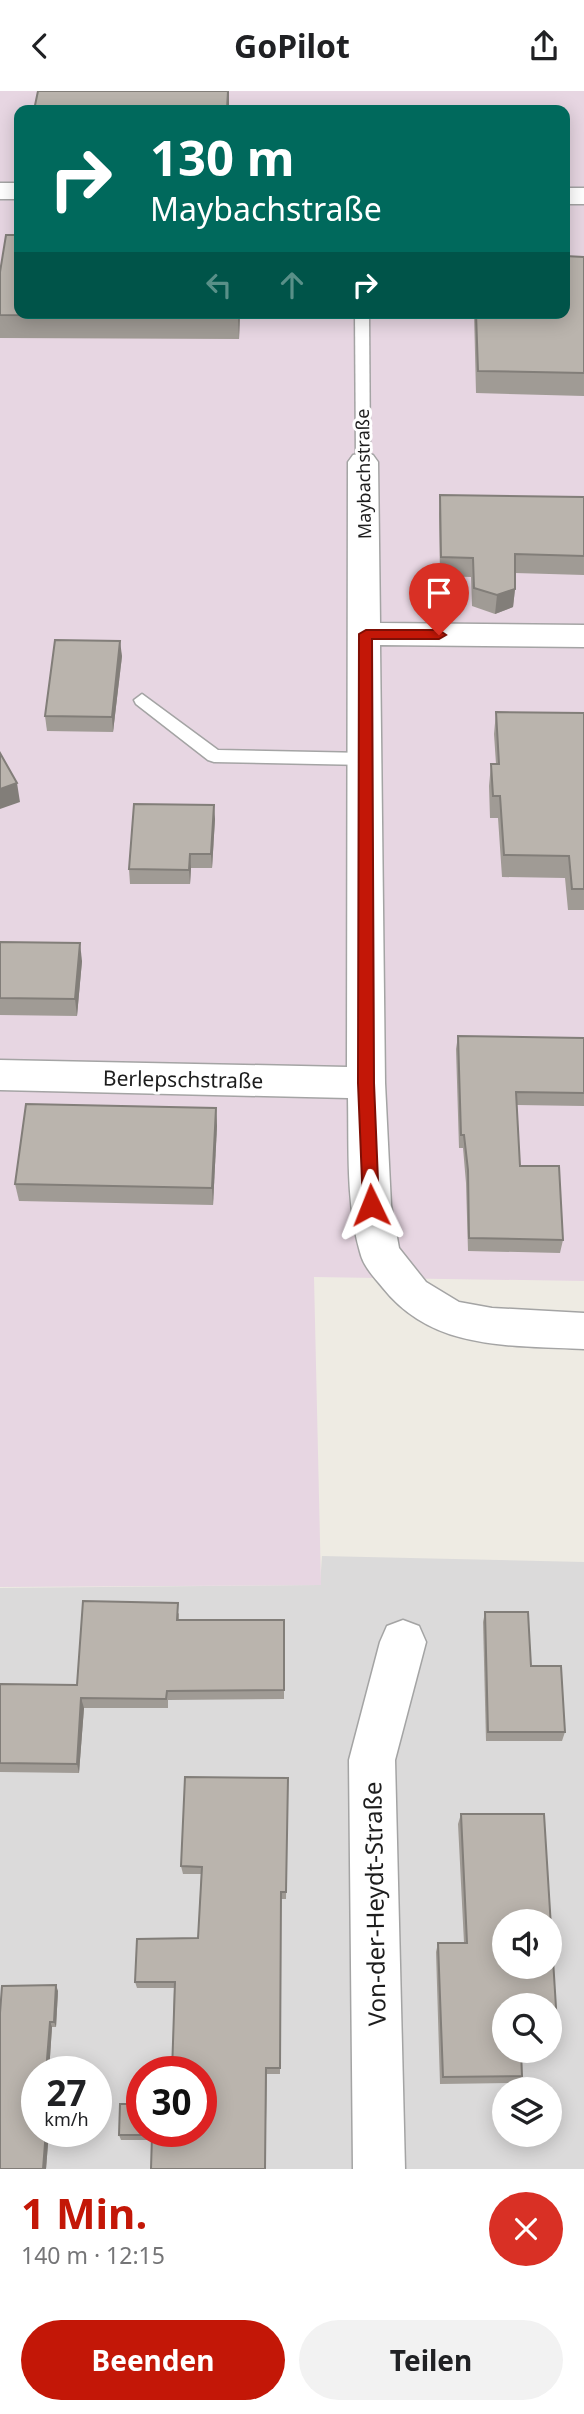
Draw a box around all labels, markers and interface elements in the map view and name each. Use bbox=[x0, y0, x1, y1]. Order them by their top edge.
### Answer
text: GoPilot bbox=[234, 24, 350, 67]
icon: back bbox=[21, 27, 59, 65]
icon: share bbox=[525, 27, 563, 65]
text: 130 m bbox=[150, 124, 295, 190]
icon: right bbox=[35, 133, 126, 224]
text: Maybachstraße bbox=[150, 187, 382, 230]
icon: left bbox=[200, 266, 238, 304]
icon: ahead bbox=[273, 266, 311, 304]
icon: right bbox=[346, 266, 384, 304]
street label: Maybachstraße bbox=[350, 409, 376, 539]
pin bbox=[409, 563, 469, 635]
icon: arrive bbox=[420, 574, 458, 612]
street label: Berlepschstraße bbox=[103, 1064, 263, 1094]
position arrow bbox=[334, 1168, 408, 1242]
street label: Von-der-Heydt-Straße bbox=[355, 1781, 393, 2027]
map controls bbox=[492, 1909, 562, 2147]
button: sound bbox=[492, 1909, 562, 1979]
button: search bbox=[492, 1993, 562, 2063]
speed limit sign: 30 bbox=[126, 2056, 217, 2147]
text: 27 bbox=[46, 2069, 87, 2116]
button: layers bbox=[492, 2077, 562, 2147]
text: km/h bbox=[44, 2107, 89, 2131]
text: 1 Min. bbox=[21, 2184, 147, 2241]
button: close bbox=[489, 2192, 563, 2266]
text: 140 m · 12:15 bbox=[21, 2239, 165, 2271]
button: Beenden bbox=[21, 2320, 285, 2400]
button: Teilen bbox=[299, 2320, 563, 2400]

